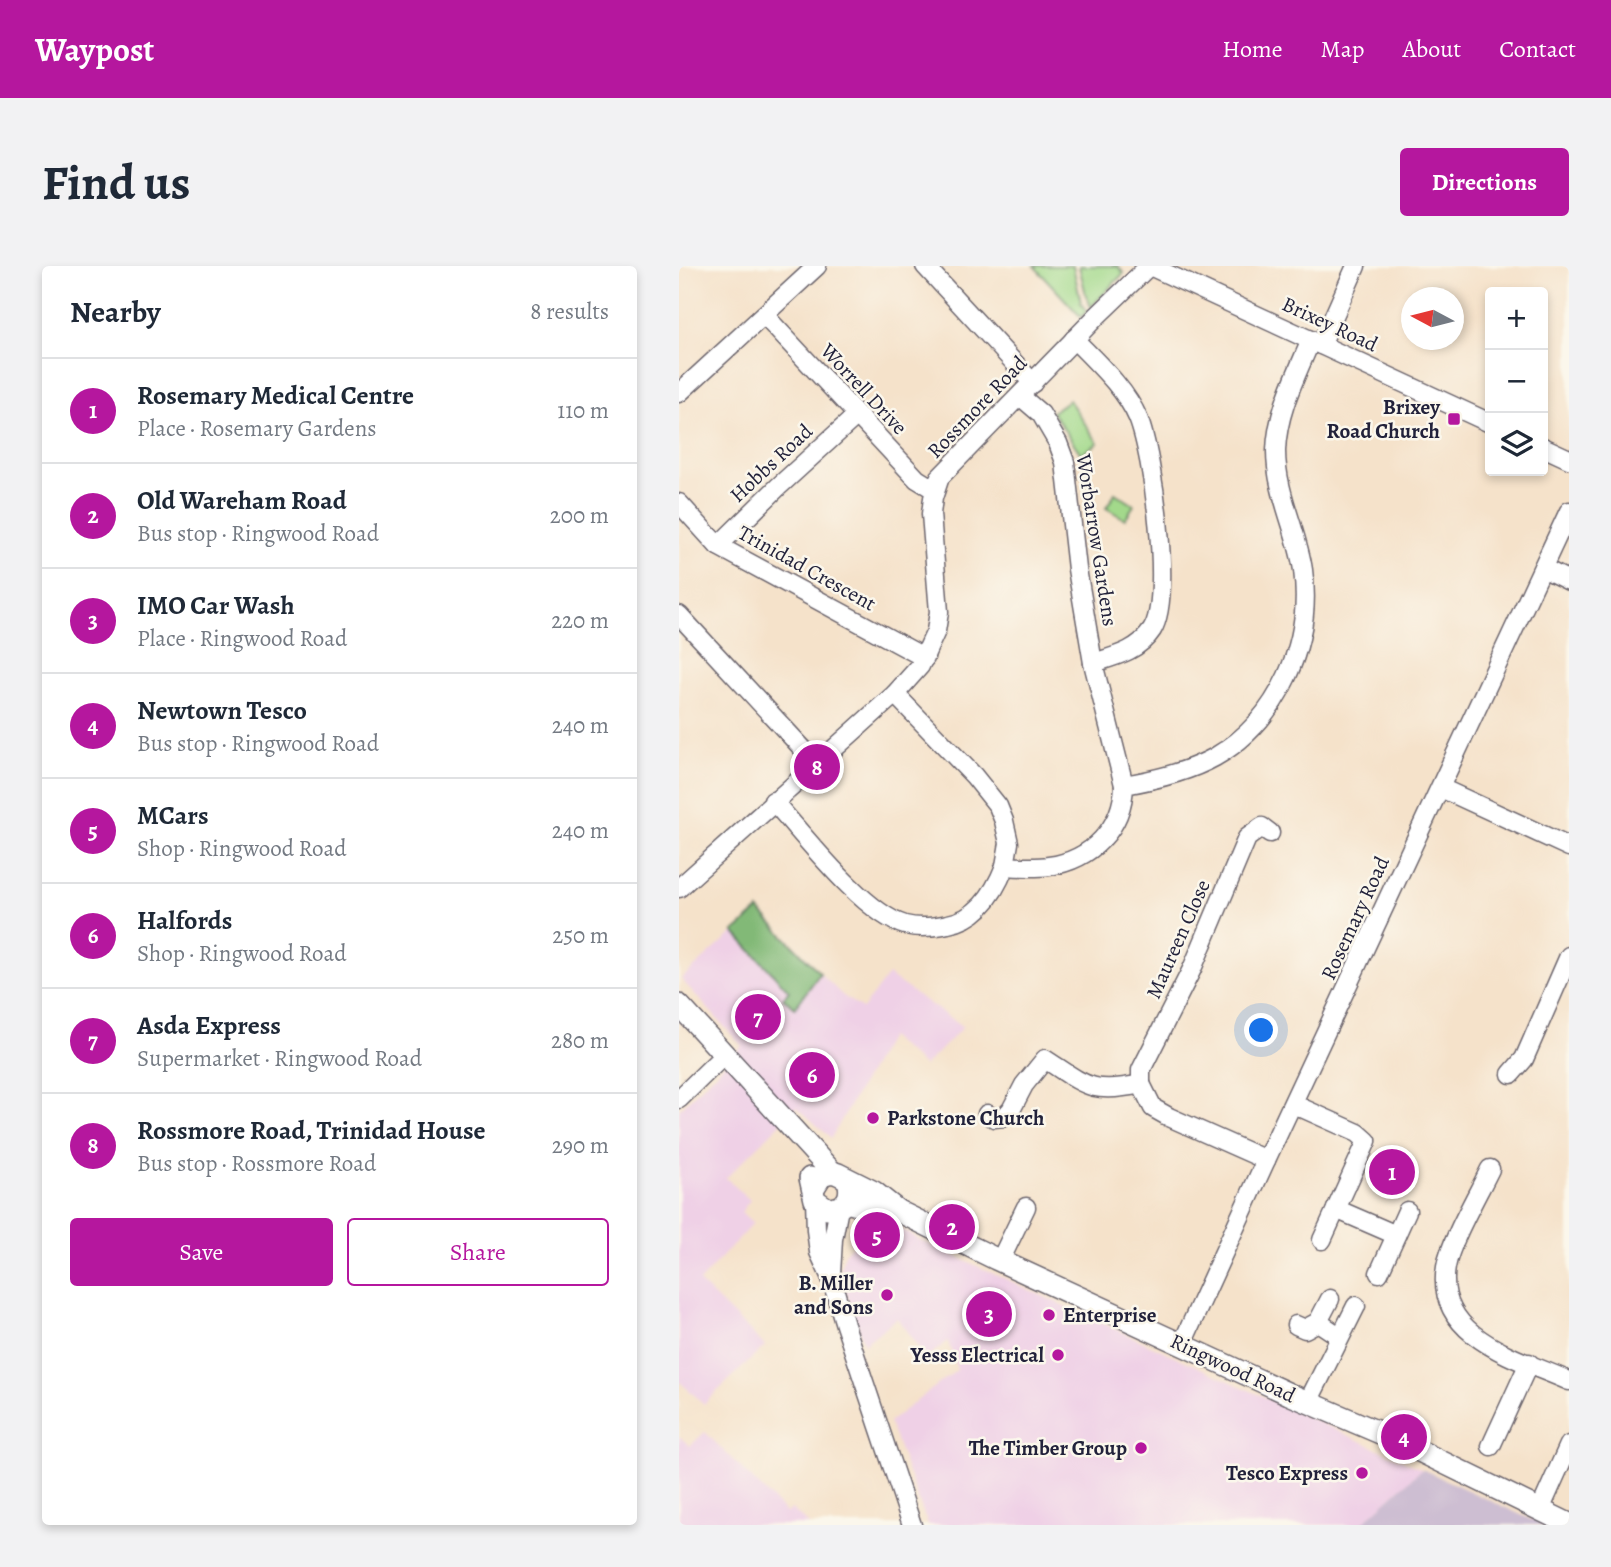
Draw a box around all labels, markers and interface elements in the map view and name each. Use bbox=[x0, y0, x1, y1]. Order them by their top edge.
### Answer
text: Waypost bbox=[35, 27, 154, 72]
text: Home bbox=[1222, 33, 1283, 65]
text: Map bbox=[1321, 33, 1365, 65]
text: About bbox=[1403, 33, 1461, 65]
text: Contact bbox=[1499, 33, 1576, 65]
button: Directions bbox=[1400, 148, 1569, 216]
text: Find us bbox=[42, 149, 190, 216]
north arrow bbox=[1401, 287, 1464, 350]
map controls bbox=[1485, 287, 1548, 476]
button: + bbox=[1485, 287, 1548, 350]
street label: Brixey Road bbox=[1278, 290, 1383, 359]
text: Nearby bbox=[70, 292, 161, 332]
text: 8 results bbox=[530, 296, 609, 327]
street label: Worrell Drive bbox=[814, 337, 914, 441]
street label: Rossmore Road bbox=[921, 349, 1034, 464]
button: − bbox=[1485, 350, 1548, 413]
text: Rosemary Medical Centre bbox=[137, 378, 414, 413]
place label: Brixey Road Church bbox=[1327, 393, 1441, 445]
text: 1 bbox=[89, 395, 97, 426]
text: 110 m bbox=[557, 395, 609, 426]
marker: Brixey Road Church bbox=[1446, 411, 1462, 427]
text: Place · Rosemary Gardens bbox=[137, 413, 376, 444]
button: layers bbox=[1485, 413, 1548, 476]
street label: Hobbs Road bbox=[724, 417, 819, 509]
street label: Worbarrow Gardens bbox=[1069, 451, 1124, 628]
text: Old Wareham Road bbox=[137, 483, 347, 518]
text: 2 bbox=[87, 500, 99, 531]
text: 200 m bbox=[550, 500, 609, 531]
text: Bus stop · Ringwood Road bbox=[137, 518, 379, 549]
street label: Trinidad Crescent bbox=[733, 519, 881, 618]
text: IMO Car Wash bbox=[137, 588, 295, 623]
text: 3 bbox=[88, 605, 98, 636]
text: 220 m bbox=[551, 605, 609, 636]
text: Place · Ringwood Road bbox=[137, 623, 347, 654]
text: Newtown Tesco bbox=[137, 693, 307, 728]
text: 4 bbox=[88, 710, 98, 741]
text: 240 m bbox=[552, 710, 609, 741]
text: Bus stop · Ringwood Road bbox=[137, 728, 379, 759]
pin: 8 bbox=[794, 741, 840, 793]
text: MCars bbox=[137, 798, 209, 833]
text: 5 bbox=[88, 815, 98, 846]
text: 240 m bbox=[552, 815, 609, 846]
text: Shop · Ringwood Road bbox=[137, 833, 346, 864]
street label: Rosemary Road bbox=[1314, 851, 1396, 984]
street label: Maureen Close bbox=[1139, 875, 1217, 1003]
text: Halfords bbox=[137, 903, 232, 938]
text: 6 bbox=[88, 920, 98, 951]
text: 250 m bbox=[552, 920, 609, 951]
text: Shop · Ringwood Road bbox=[137, 938, 346, 969]
pin: 7 bbox=[735, 991, 781, 1043]
text: Asda Express bbox=[137, 1008, 281, 1043]
your location bbox=[1244, 1013, 1278, 1047]
text: 7 bbox=[88, 1025, 98, 1056]
text: 280 m bbox=[551, 1025, 609, 1056]
text: Supermarket · Ringwood Road bbox=[137, 1043, 422, 1074]
pin: 6 bbox=[789, 1049, 835, 1101]
place label: Parkstone Church bbox=[887, 1104, 1044, 1132]
marker: Parkstone Church bbox=[865, 1110, 881, 1126]
text: Rossmore Road, Trinidad House bbox=[137, 1113, 486, 1148]
text: 8 bbox=[87, 1130, 99, 1161]
text: 290 m bbox=[552, 1130, 609, 1161]
pin: 1 bbox=[1369, 1146, 1415, 1198]
text: Bus stop · Rossmore Road bbox=[137, 1148, 376, 1179]
pin: 2 bbox=[929, 1201, 975, 1253]
pin: 5 bbox=[854, 1209, 900, 1261]
button: Save bbox=[70, 1218, 333, 1286]
button: Share bbox=[347, 1218, 609, 1286]
place label: B. Miller and Sons bbox=[794, 1269, 873, 1321]
marker: B. Miller and Sons bbox=[879, 1287, 895, 1303]
pin: 3 bbox=[966, 1288, 1012, 1340]
place label: Enterprise bbox=[1063, 1301, 1157, 1329]
marker: Enterprise bbox=[1041, 1307, 1057, 1323]
street label: Ringwood Road bbox=[1166, 1327, 1301, 1410]
place label: Yesss Electrical bbox=[910, 1341, 1044, 1369]
marker: Yesss Electrical bbox=[1050, 1347, 1066, 1363]
pin: 4 bbox=[1381, 1411, 1427, 1463]
place label: The Timber Group bbox=[969, 1434, 1127, 1462]
marker: The Timber Group bbox=[1133, 1440, 1149, 1456]
place label: Tesco Express bbox=[1226, 1459, 1348, 1487]
marker: Tesco Express bbox=[1354, 1465, 1370, 1481]

